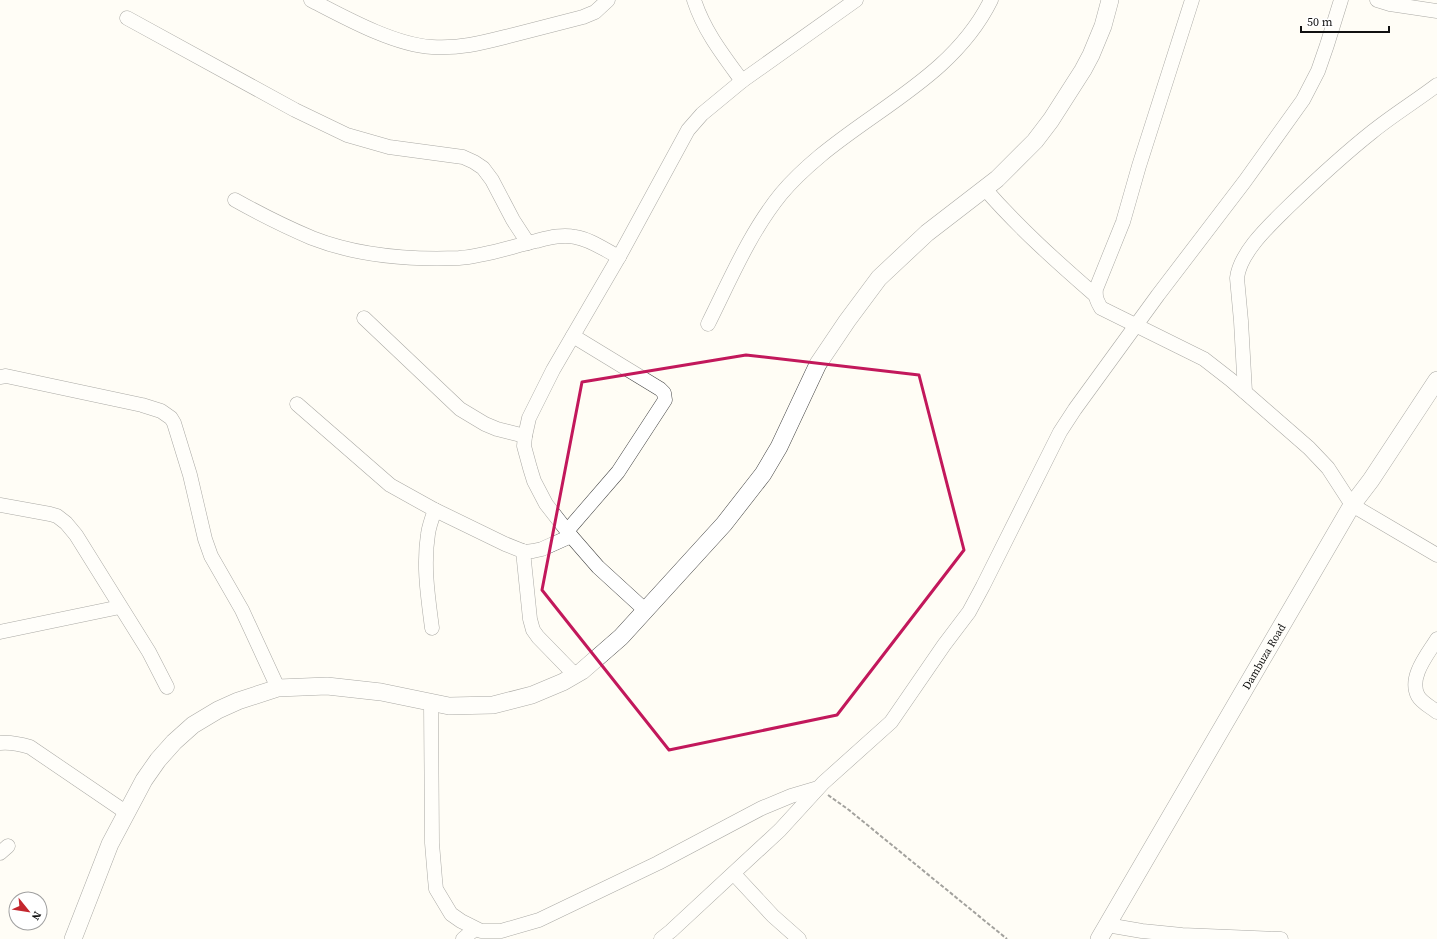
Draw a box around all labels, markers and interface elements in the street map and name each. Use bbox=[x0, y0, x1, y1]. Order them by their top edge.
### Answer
scale bar bbox=[1301, 8, 1389, 34]
text: 50 m bbox=[1307, 14, 1333, 30]
street label: Dambuza Road bbox=[1239, 620, 1289, 692]
north arrow bbox=[8, 891, 48, 931]
text: N bbox=[28, 909, 45, 923]

